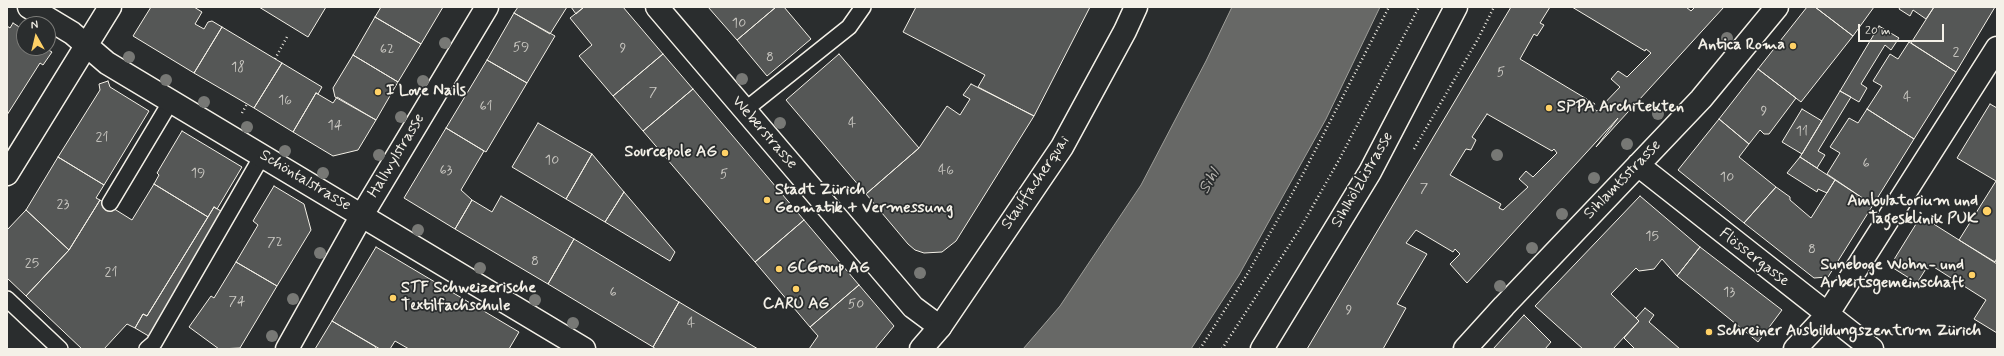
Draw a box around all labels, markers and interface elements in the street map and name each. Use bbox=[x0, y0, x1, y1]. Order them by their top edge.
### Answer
north arrow bbox=[16, 16, 56, 56]
house number: 10 bbox=[732, 16, 746, 32]
scale bar bbox=[1860, 16, 1946, 42]
text: N bbox=[30, 18, 39, 33]
text: 20 m bbox=[1865, 23, 1891, 39]
place label: Antica Roma bbox=[1698, 36, 1785, 56]
house number: 59 bbox=[513, 40, 529, 56]
house number: 9 bbox=[620, 41, 626, 57]
marker: Antica Roma bbox=[1788, 41, 1798, 51]
house number: 62 bbox=[380, 42, 394, 58]
house number: 2 bbox=[1953, 45, 1959, 61]
house number: 8 bbox=[766, 50, 774, 66]
house number: 18 bbox=[231, 60, 245, 76]
house number: 5 bbox=[1497, 65, 1505, 81]
place label: I Love Nails bbox=[386, 82, 466, 102]
house number: 7 bbox=[649, 85, 657, 101]
marker: I Love Nails bbox=[373, 87, 383, 97]
house number: 4 bbox=[1903, 90, 1911, 106]
street label: Weberstrasse bbox=[727, 92, 801, 174]
house number: 16 bbox=[278, 93, 292, 109]
place label: SPPA Architekten bbox=[1557, 98, 1684, 118]
house number: 61 bbox=[479, 99, 493, 115]
marker: SPPA Architekten bbox=[1544, 103, 1554, 113]
house number: 9 bbox=[1761, 104, 1767, 120]
street label: Hallwylstrasse bbox=[364, 110, 430, 202]
house number: 4 bbox=[848, 116, 856, 132]
house number: 14 bbox=[328, 118, 342, 134]
house number: 11 bbox=[1796, 124, 1808, 140]
street label: Sihlhölzlistrasse bbox=[1328, 129, 1398, 231]
house number: 21 bbox=[96, 130, 108, 146]
street label: Stauffacherquai bbox=[998, 133, 1074, 233]
street label: Sihlamtsstrasse bbox=[1580, 136, 1666, 224]
place label: Sourcepole AG bbox=[625, 143, 717, 163]
street label: Schöntalstrasse bbox=[256, 146, 354, 216]
marker: Sourcepole AG bbox=[720, 148, 730, 158]
house number: 10 bbox=[545, 153, 559, 169]
house number: 6 bbox=[1862, 156, 1870, 172]
house number: 63 bbox=[439, 163, 453, 179]
house number: 46 bbox=[938, 163, 954, 179]
house number: 19 bbox=[191, 166, 205, 182]
water label: Sihl bbox=[1195, 166, 1225, 198]
house number: 5 bbox=[720, 167, 728, 183]
house number: 10 bbox=[1720, 170, 1734, 186]
place label: Stadt Zürich Geomatik + Vermessung bbox=[775, 181, 953, 219]
house number: 7 bbox=[1420, 181, 1428, 197]
place label: Ambulatorium und Tagesklinik PUK bbox=[1847, 192, 1978, 230]
marker: Stadt Zürich Geomatik + Vermessung bbox=[762, 195, 772, 205]
house number: 23 bbox=[57, 197, 69, 213]
marker: Ambulatorium und Tagesklinik PUK bbox=[1981, 205, 1993, 217]
street label: Flössergasse bbox=[1715, 224, 1793, 292]
house number: 15 bbox=[1645, 229, 1659, 245]
house number: 72 bbox=[267, 235, 283, 251]
house number: 8 bbox=[1808, 242, 1816, 258]
house number: 8 bbox=[531, 254, 539, 270]
house number: 25 bbox=[25, 256, 39, 272]
place label: Suneboge Wohn- und Arbeitsgemeinschaft bbox=[1820, 256, 1964, 294]
place label: GCGroup AG bbox=[787, 259, 870, 279]
marker: GCGroup AG bbox=[774, 264, 784, 274]
house number: 21 bbox=[105, 265, 117, 281]
marker: Suneboge Wohn- und Arbeitsgemeinschaft bbox=[1967, 270, 1977, 280]
place label: STF Schweizerische Textilfachschule bbox=[401, 279, 536, 317]
marker: CARU AG bbox=[791, 284, 801, 294]
house number: 6 bbox=[609, 285, 617, 301]
house number: 13 bbox=[1723, 285, 1735, 301]
marker: STF Schweizerische Textilfachschule bbox=[388, 293, 398, 303]
house number: 74 bbox=[229, 294, 245, 310]
place label: CARU AG bbox=[763, 295, 829, 315]
house number: 50 bbox=[848, 297, 864, 313]
house number: 9 bbox=[1346, 303, 1352, 319]
house number: 4 bbox=[687, 316, 695, 332]
place label: Schreiner Ausbildungszentrum Zürich bbox=[1717, 322, 1981, 342]
marker: Schreiner Ausbildungszentrum Zürich bbox=[1704, 327, 1714, 337]

